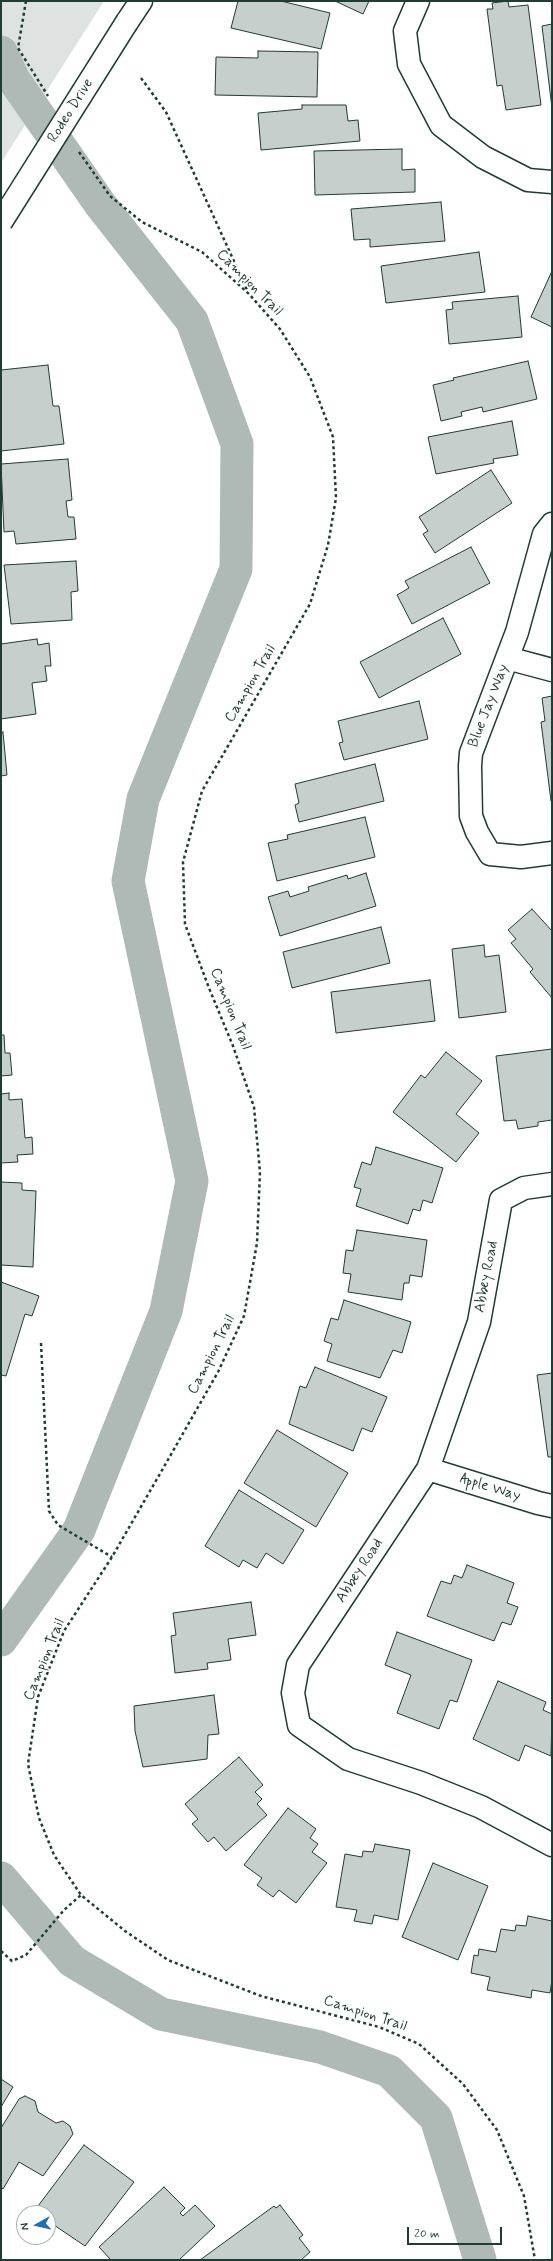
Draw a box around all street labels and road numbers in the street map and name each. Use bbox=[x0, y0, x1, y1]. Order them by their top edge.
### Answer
street label: Rodeo Drive bbox=[44, 76, 98, 146]
street label: Campion Trail bbox=[212, 246, 286, 320]
street label: Campion Trail bbox=[222, 642, 280, 726]
street label: Blue Jay Way bbox=[465, 662, 513, 750]
street label: Campion Trail bbox=[205, 965, 255, 1053]
street label: Abbey Road bbox=[471, 1240, 503, 1314]
street label: Campion Trail bbox=[184, 1312, 240, 1398]
street label: Apple Way bbox=[457, 1470, 523, 1506]
street label: Abbey Road bbox=[333, 1536, 387, 1606]
street label: Campion Trail bbox=[20, 1616, 70, 1704]
street label: Campion Trail bbox=[321, 1992, 409, 2036]

